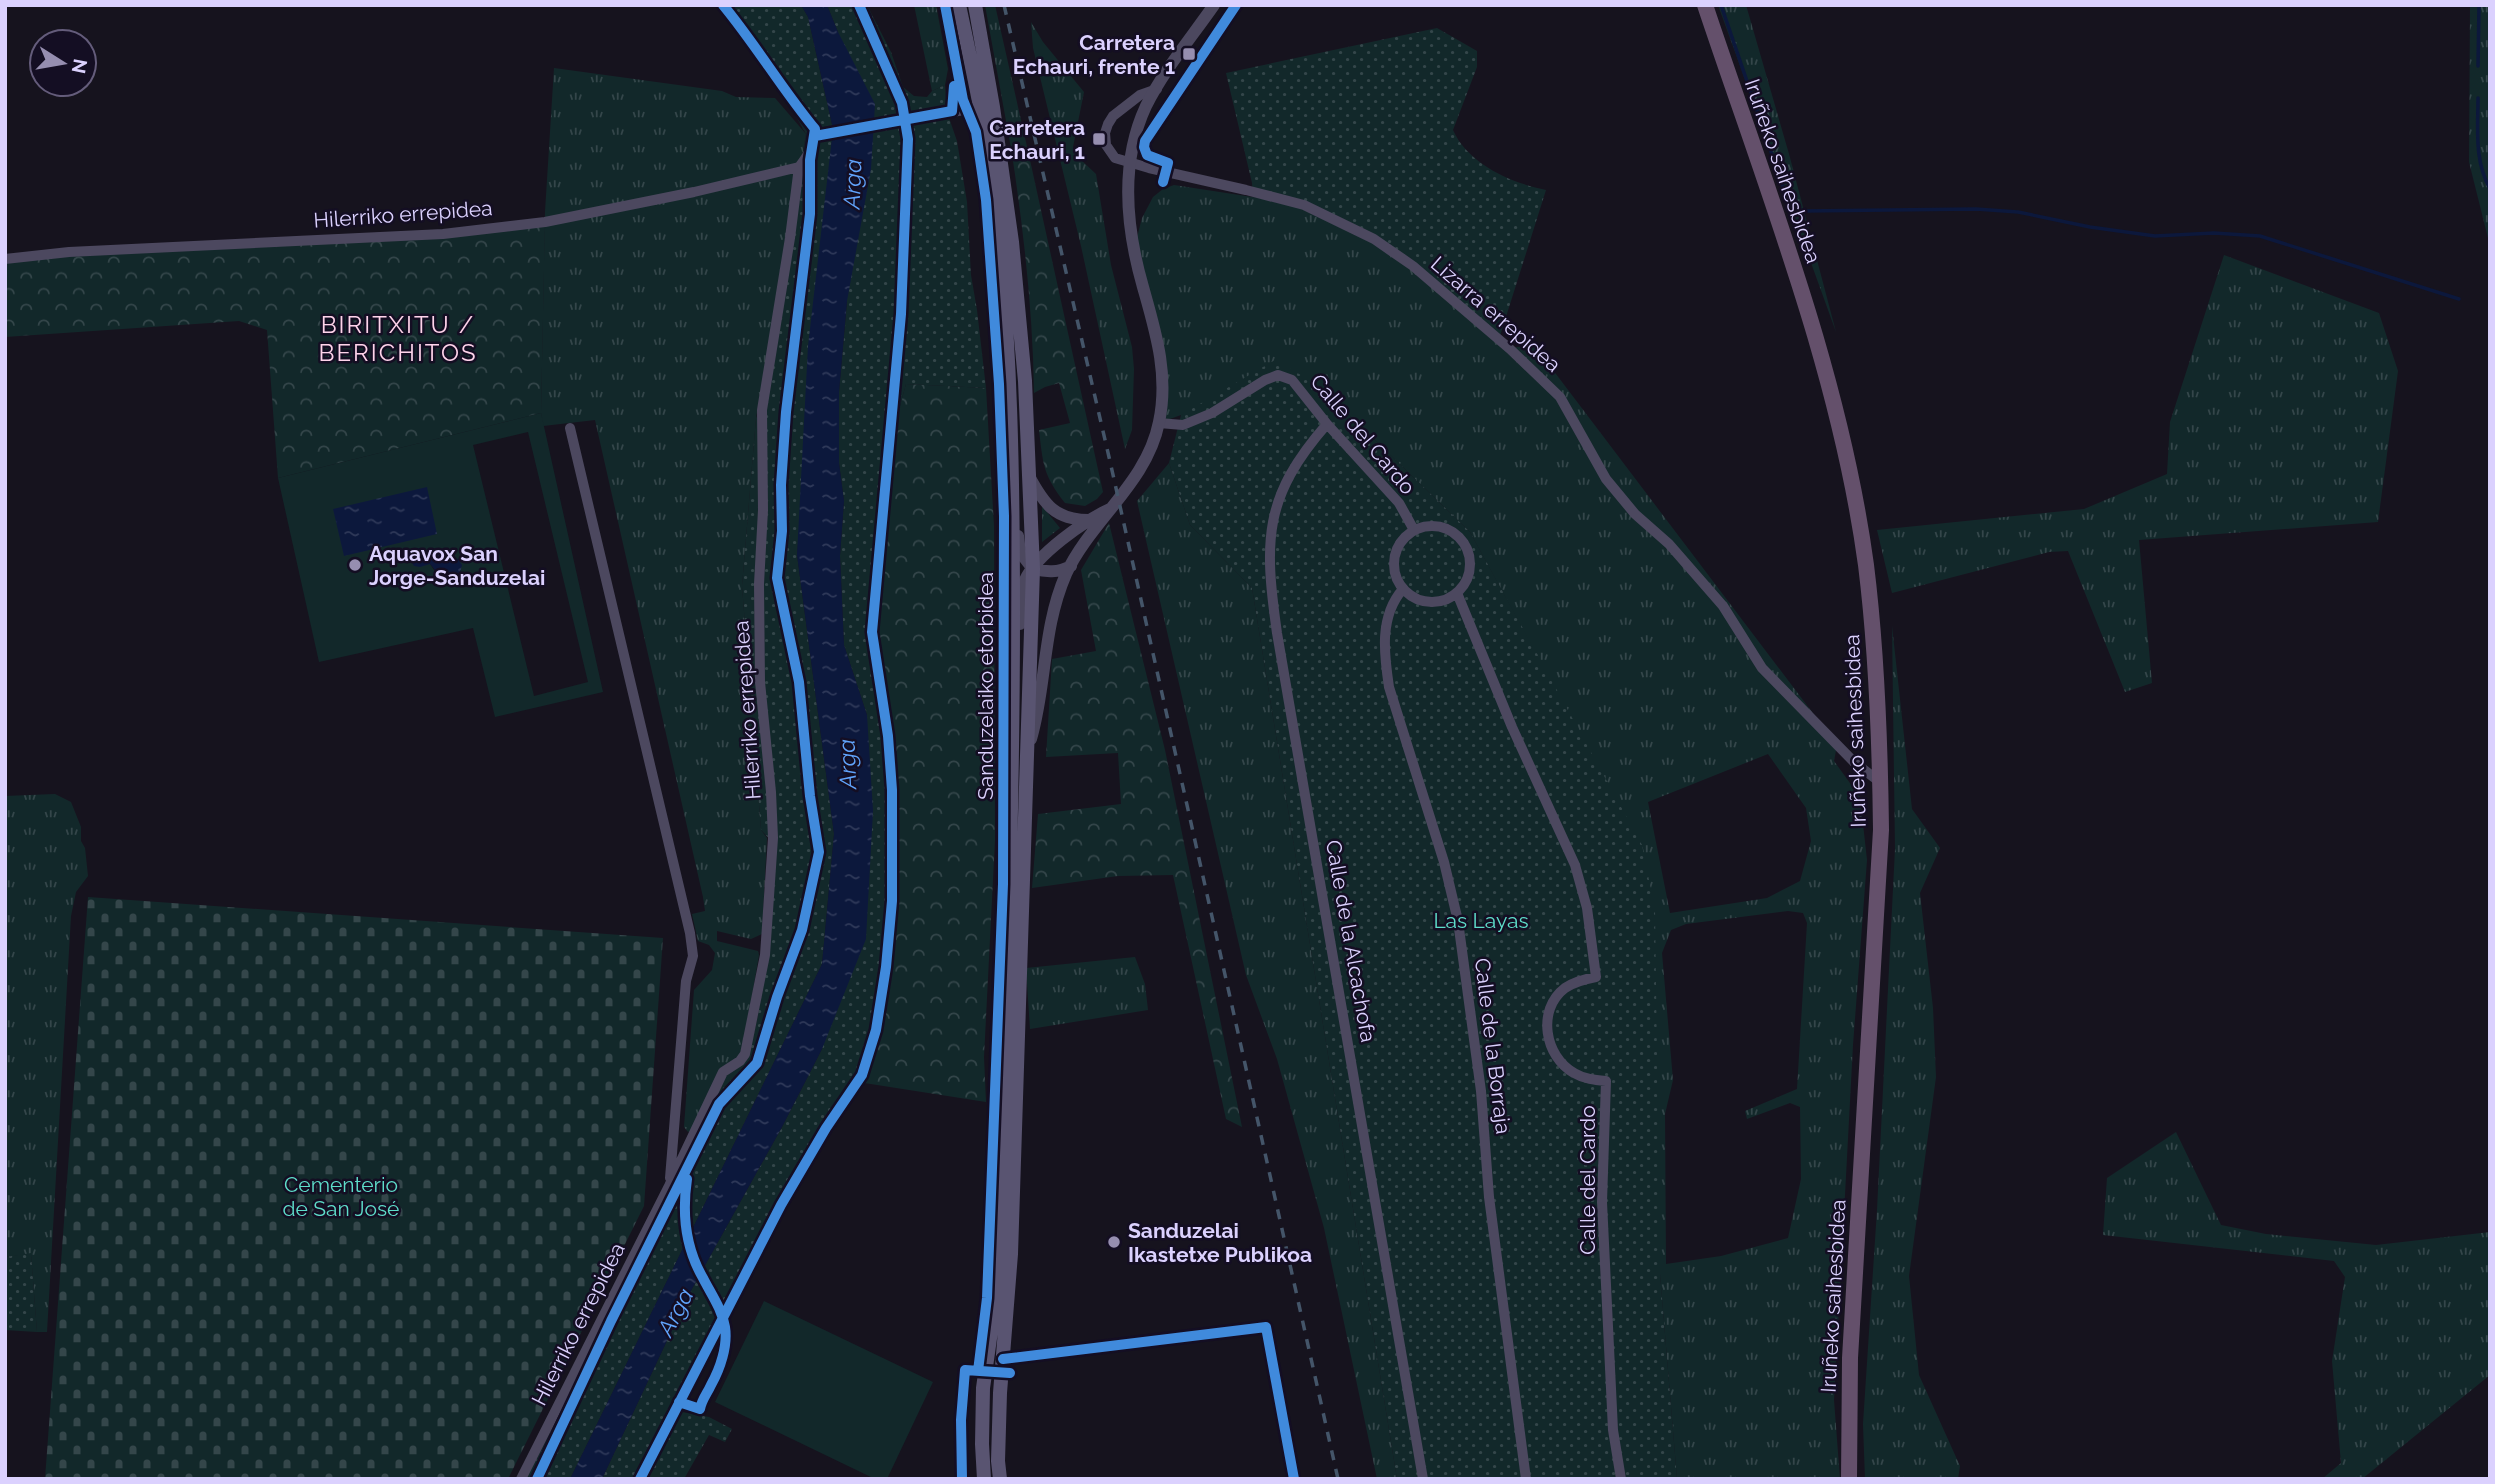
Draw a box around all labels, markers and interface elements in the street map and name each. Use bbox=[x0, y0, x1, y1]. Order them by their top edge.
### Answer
north arrow bbox=[28, 28, 98, 98]
place label: Carretera Echauri, frente 1 bbox=[1013, 30, 1175, 79]
marker: Carretera Echauri, frente 1 bbox=[1181, 46, 1197, 62]
text: N bbox=[68, 57, 92, 75]
street label: Iruñeko saihesbidea bbox=[1740, 76, 1826, 266]
place label: Carretera Echauri, 1 bbox=[989, 115, 1085, 164]
marker: Carretera Echauri, 1 bbox=[1091, 131, 1107, 147]
water label: Arga bbox=[838, 158, 866, 211]
street label: Hilerriko errepidea bbox=[313, 195, 493, 233]
street label: Lizarra errepidea bbox=[1426, 251, 1566, 377]
district label: BIRITXITU / BERICHITOS bbox=[319, 310, 478, 367]
street label: Calle del Cardo bbox=[1305, 369, 1421, 499]
place label: Aquavox San Jorge-Sanduzelai bbox=[369, 541, 545, 590]
marker: Aquavox San Jorge-Sanduzelai bbox=[347, 557, 363, 573]
street label: Sanduzelaiko etorbidea bbox=[973, 572, 998, 800]
street label: Hilerriko errepidea bbox=[728, 620, 766, 800]
street label: Iruñeko saihesbidea bbox=[1839, 634, 1871, 828]
water label: Arga bbox=[833, 738, 861, 791]
street label: Calle de la Alcachofa bbox=[1321, 838, 1381, 1044]
park label: Las Layas bbox=[1433, 908, 1529, 933]
street label: Calle de la Borraja bbox=[1470, 957, 1516, 1135]
street label: Calle del Cardo bbox=[1575, 1105, 1600, 1255]
park label: Cementerio de San José bbox=[283, 1172, 399, 1221]
street label: Iruñeko saihesbidea bbox=[1815, 1199, 1851, 1393]
place label: Sanduzelai Ikastetxe Publikoa bbox=[1128, 1218, 1312, 1267]
marker: Sanduzelai Ikastetxe Publikoa bbox=[1106, 1234, 1122, 1250]
street label: Hilerriko errepidea bbox=[526, 1238, 630, 1410]
water label: Arga bbox=[650, 1283, 699, 1342]

